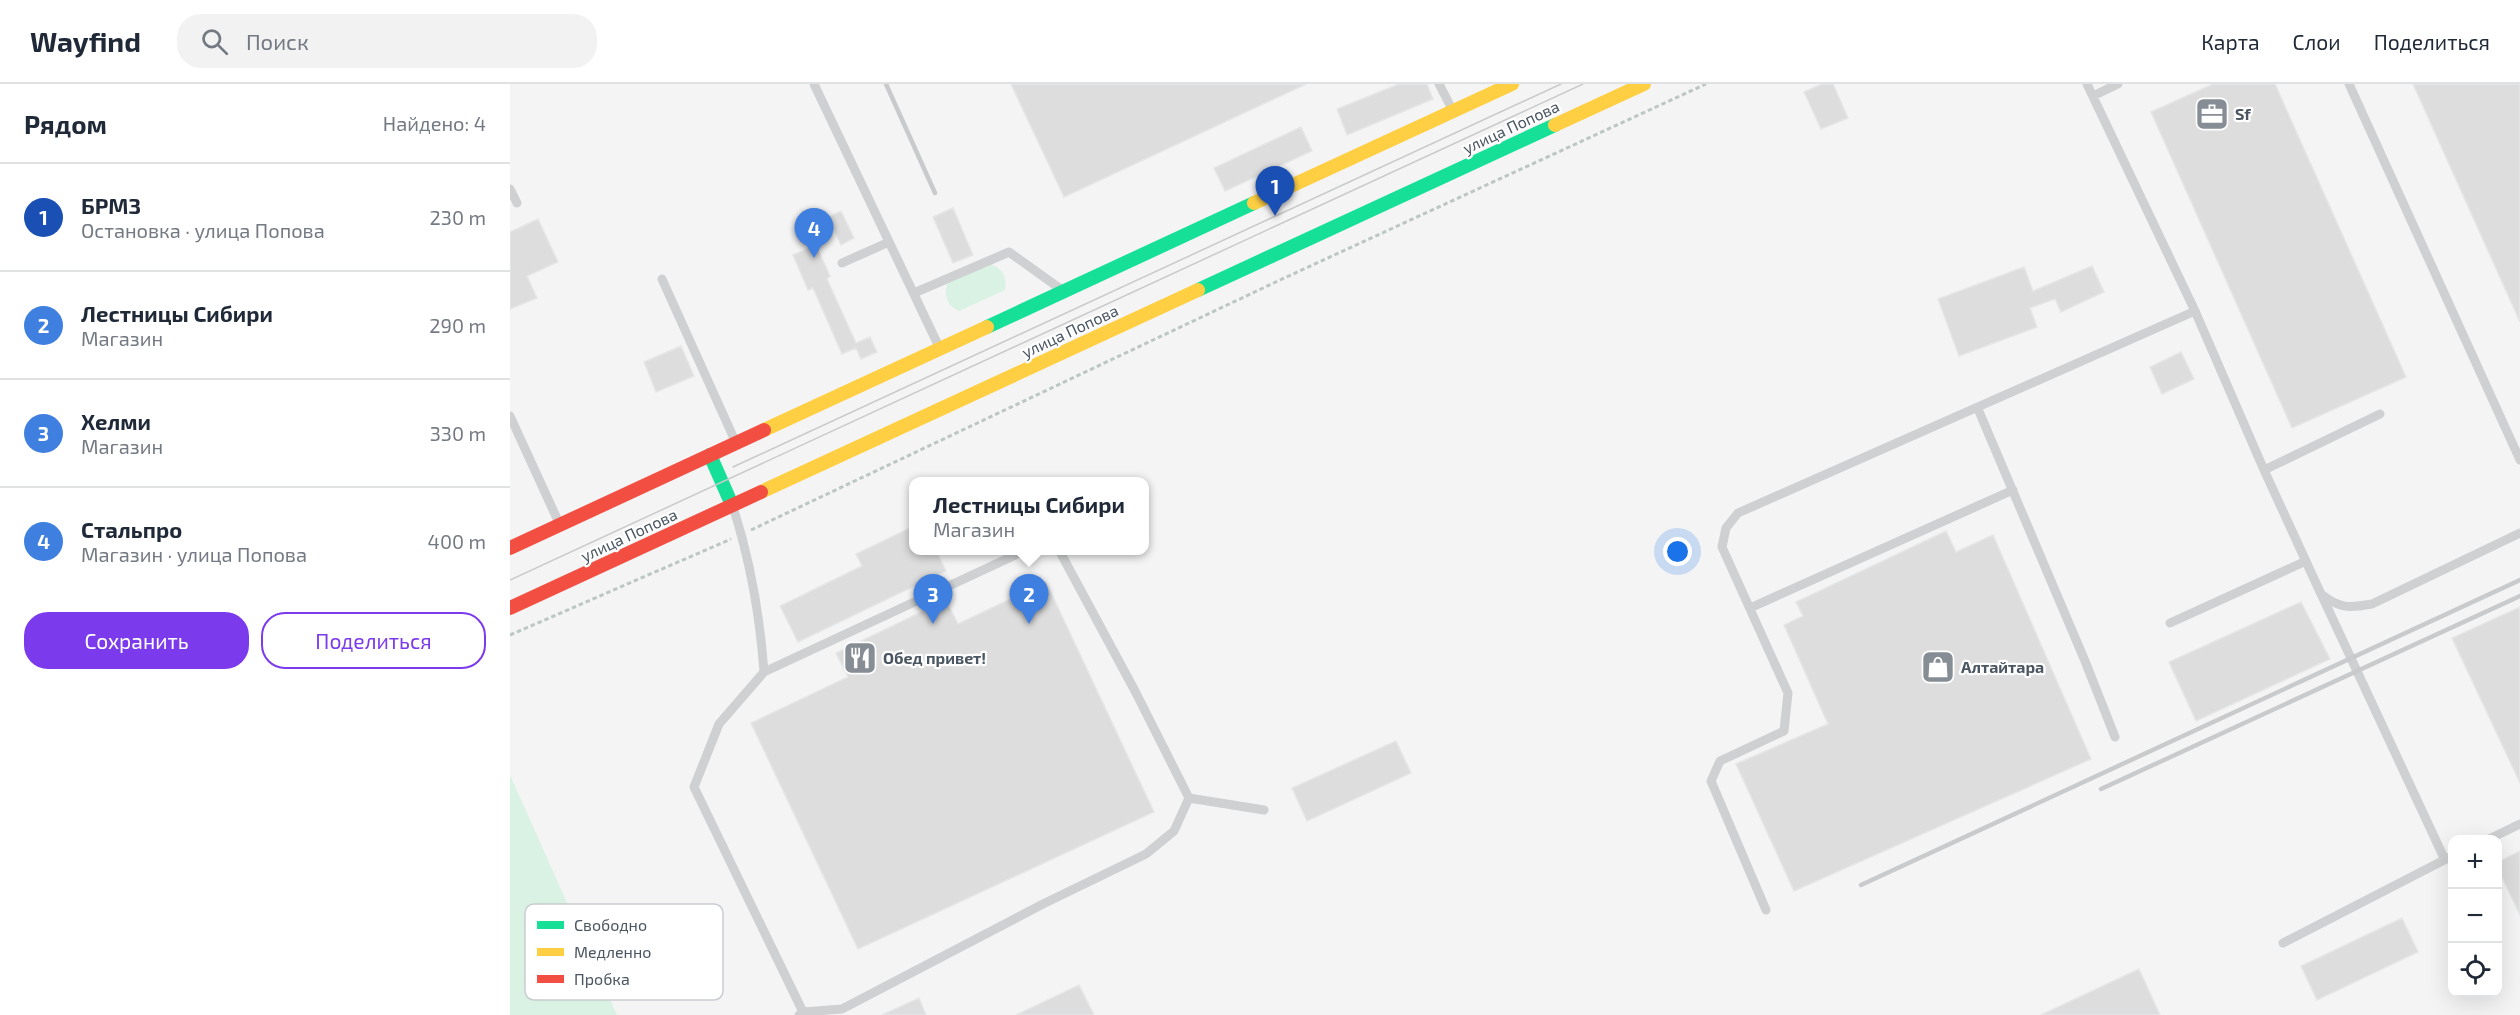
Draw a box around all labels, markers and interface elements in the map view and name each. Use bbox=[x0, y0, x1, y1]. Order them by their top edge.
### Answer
search box bbox=[177, 14, 597, 68]
text: Wayfind bbox=[30, 24, 141, 58]
icon: search bbox=[198, 25, 231, 58]
text: Поиск bbox=[246, 28, 309, 54]
text: Карта bbox=[2201, 29, 2260, 54]
text: Слои bbox=[2293, 29, 2341, 54]
text: Поделиться bbox=[2374, 29, 2490, 54]
street label: улица Попова bbox=[1460, 96, 1562, 158]
office icon: Sf bbox=[2194, 96, 2230, 132]
place label: Sf bbox=[2235, 104, 2251, 123]
text: Рядом bbox=[24, 108, 107, 139]
text: Найдено: 4 bbox=[383, 111, 486, 135]
pin: 1 bbox=[1256, 166, 1294, 216]
text: БРМЗ bbox=[81, 192, 141, 218]
text: 1 bbox=[39, 205, 48, 229]
text: 230 m bbox=[430, 205, 486, 229]
pin: 4 bbox=[794, 208, 834, 258]
text: Остановка · улица Попова bbox=[81, 218, 325, 242]
text: Лестницы Сибири bbox=[81, 300, 273, 326]
street label: улица Попова bbox=[1019, 300, 1121, 362]
text: 2 bbox=[38, 313, 49, 337]
text: 290 m bbox=[429, 313, 486, 337]
text: Магазин bbox=[81, 326, 163, 350]
text: Хелми bbox=[81, 408, 151, 434]
text: 3 bbox=[38, 421, 49, 445]
text: 330 m bbox=[430, 421, 486, 445]
text: Магазин bbox=[81, 434, 163, 458]
popup bbox=[909, 477, 1149, 555]
text: Лестницы Сибири bbox=[933, 491, 1125, 517]
street label: улица Попова bbox=[578, 504, 680, 566]
text: Стальпро bbox=[81, 516, 182, 542]
text: Магазин bbox=[933, 517, 1015, 541]
text: 4 bbox=[37, 529, 50, 553]
text: 400 m bbox=[428, 529, 486, 553]
your location bbox=[1663, 537, 1692, 566]
text: Магазин · улица Попова bbox=[81, 542, 307, 566]
pin: 3 bbox=[914, 574, 952, 624]
pin: 2 bbox=[1010, 574, 1048, 624]
button: Сохранить bbox=[24, 612, 249, 669]
button: Поделиться bbox=[261, 612, 486, 669]
restaurant icon: Обед привет! bbox=[842, 640, 878, 676]
place label: Обед привет! bbox=[883, 648, 986, 667]
shop icon: Алтайтара bbox=[1920, 649, 1956, 685]
place label: Алтайтара bbox=[1961, 657, 2044, 676]
map controls bbox=[2448, 835, 2502, 997]
button: + bbox=[2448, 835, 2502, 889]
button: − bbox=[2448, 889, 2502, 943]
legend bbox=[525, 904, 723, 1000]
text: Свободно bbox=[574, 915, 647, 934]
text: Медленно bbox=[574, 942, 651, 961]
button: locate bbox=[2448, 943, 2502, 997]
text: Пробка bbox=[574, 969, 630, 988]

